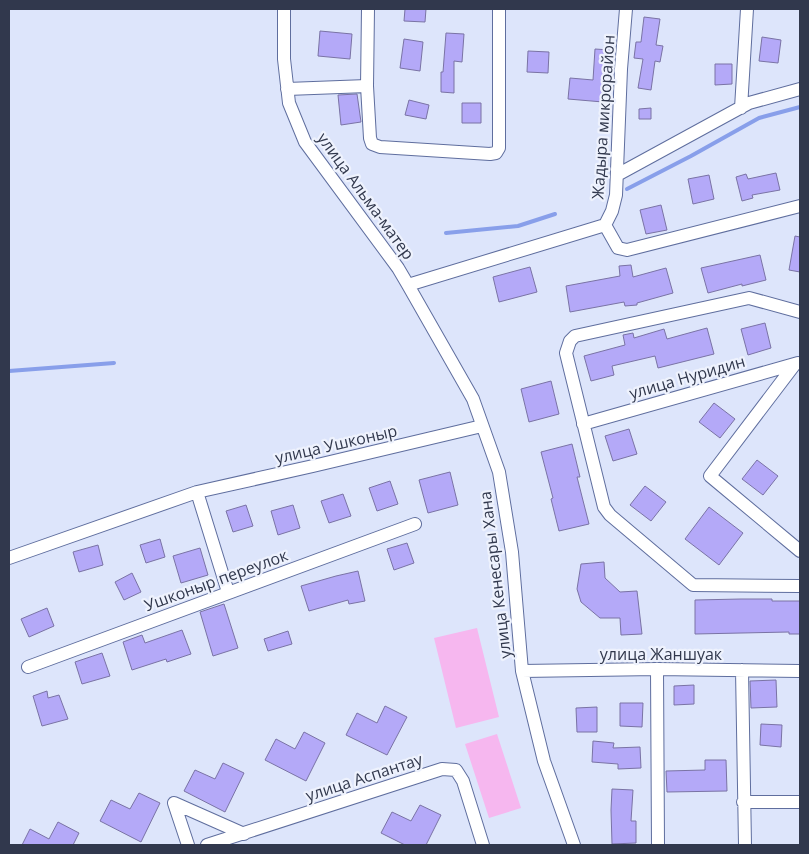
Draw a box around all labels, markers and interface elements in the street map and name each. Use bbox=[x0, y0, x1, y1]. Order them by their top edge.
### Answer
street label: Жадыра микрорайон bbox=[586, 34, 620, 200]
street label: улица Альма-матер bbox=[312, 128, 420, 264]
street label: улица Нуридин bbox=[626, 350, 748, 404]
street label: улица Ушконыр bbox=[273, 419, 399, 469]
street label: улица Кенесары Хана bbox=[474, 490, 516, 660]
street label: Ушконыр переулок bbox=[141, 544, 291, 616]
street label: улица Жаншуак bbox=[600, 643, 723, 665]
street label: улица Аспантау bbox=[303, 747, 426, 806]

